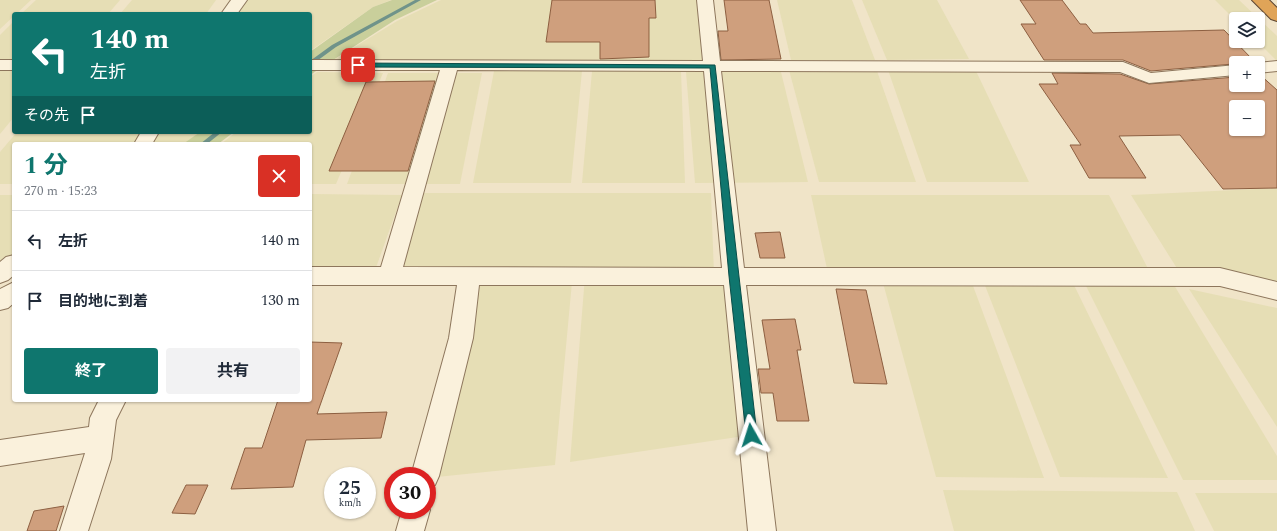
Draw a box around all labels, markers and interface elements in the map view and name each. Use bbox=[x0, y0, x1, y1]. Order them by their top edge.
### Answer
map controls bbox=[1229, 12, 1265, 136]
button: layers bbox=[1229, 12, 1265, 48]
text: 140 m bbox=[90, 18, 169, 61]
icon: left bbox=[24, 28, 76, 80]
pin bbox=[341, 48, 375, 82]
icon: arrive bbox=[347, 54, 369, 76]
button: + bbox=[1229, 56, 1265, 92]
text: 左折 bbox=[90, 59, 126, 86]
button: − bbox=[1229, 100, 1265, 136]
text: その先 bbox=[24, 104, 69, 127]
icon: arrive bbox=[77, 104, 99, 126]
text: 1 分 bbox=[24, 148, 67, 184]
button: close bbox=[258, 155, 300, 197]
text: 270 m · 15:23 bbox=[24, 181, 97, 201]
text: 140 m bbox=[261, 229, 300, 252]
icon: left bbox=[24, 230, 46, 252]
text: 左折 bbox=[58, 230, 88, 253]
text: 130 m bbox=[261, 289, 300, 312]
icon: arrive bbox=[24, 290, 46, 312]
text: 目的地に到着 bbox=[58, 290, 148, 313]
button: 終了 bbox=[24, 348, 158, 394]
button: 共有 bbox=[166, 348, 300, 394]
position arrow bbox=[730, 414, 772, 456]
speed limit sign: 30 bbox=[384, 467, 436, 519]
text: 25 bbox=[339, 473, 361, 503]
text: km/h bbox=[339, 495, 361, 511]

